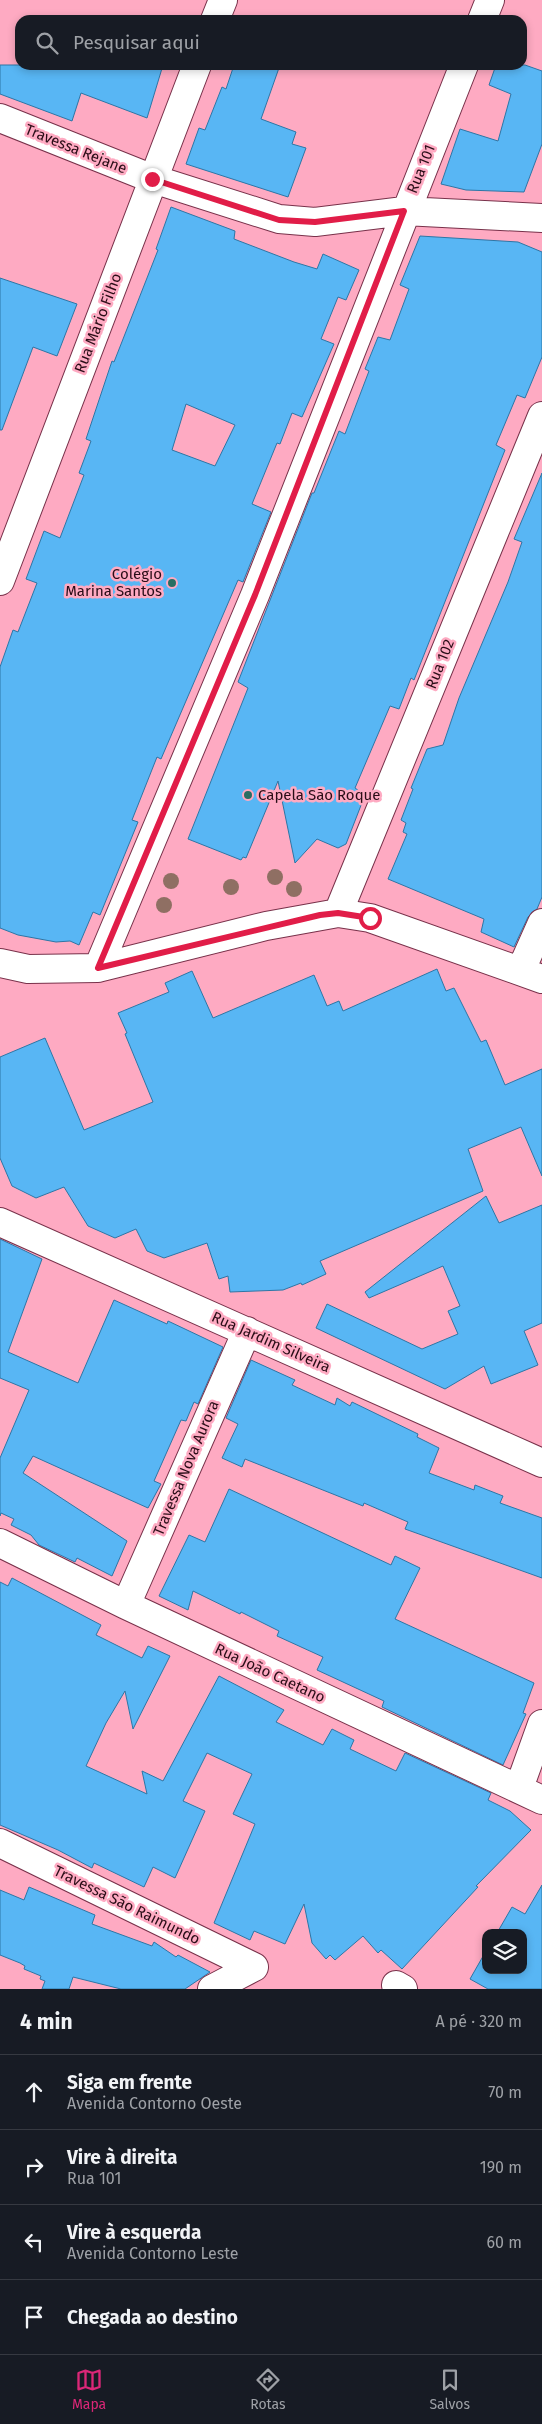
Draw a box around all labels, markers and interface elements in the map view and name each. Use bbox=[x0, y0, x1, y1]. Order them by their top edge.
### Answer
search box bbox=[15, 15, 527, 70]
icon: search bbox=[33, 29, 61, 57]
text: Pesquisar aqui bbox=[73, 31, 200, 54]
street label: Travessa Rejane bbox=[22, 120, 130, 178]
street label: Rua 101 bbox=[403, 142, 439, 196]
route end bbox=[141, 168, 164, 191]
street label: Rua Mário Filho bbox=[71, 271, 125, 375]
place label: Colégio Marina Santos bbox=[65, 565, 162, 600]
marker: Colégio Marina Santos bbox=[166, 577, 178, 589]
street label: Rua 102 bbox=[422, 636, 458, 692]
place label: Capela São Roque bbox=[258, 786, 381, 804]
marker: Capela São Roque bbox=[242, 789, 254, 801]
route start bbox=[359, 907, 382, 930]
street label: Rua Jardim Silveira bbox=[209, 1308, 333, 1376]
street label: Travessa Nova Aurora bbox=[149, 1398, 223, 1538]
street label: Rua João Caetano bbox=[212, 1640, 328, 1706]
street label: Travessa São Raimundo bbox=[51, 1862, 203, 1948]
map controls bbox=[482, 1929, 527, 1974]
button: layers bbox=[482, 1929, 527, 1974]
text: 4 min bbox=[20, 2009, 73, 2035]
text: A pé · 320 m bbox=[435, 2012, 522, 2031]
text: Siga em frente bbox=[67, 2071, 192, 2094]
icon: ahead bbox=[20, 2078, 48, 2106]
text: 70 m bbox=[488, 2083, 522, 2102]
text: Avenida Contorno Oeste bbox=[67, 2094, 242, 2113]
text: Vire à direita bbox=[67, 2146, 177, 2169]
icon: right bbox=[20, 2153, 48, 2181]
text: 190 m bbox=[480, 2158, 522, 2177]
text: Rua 101 bbox=[67, 2169, 121, 2188]
text: Vire à esquerda bbox=[67, 2221, 201, 2244]
icon: left bbox=[20, 2228, 48, 2256]
text: 60 m bbox=[487, 2233, 522, 2252]
text: Avenida Contorno Leste bbox=[67, 2244, 239, 2263]
icon: arrive bbox=[20, 2303, 48, 2331]
text: Chegada ao destino bbox=[67, 2306, 238, 2329]
tab: Mapa bbox=[72, 2366, 106, 2413]
tab: Rotas bbox=[250, 2366, 286, 2413]
tab: Salvos bbox=[429, 2366, 470, 2413]

